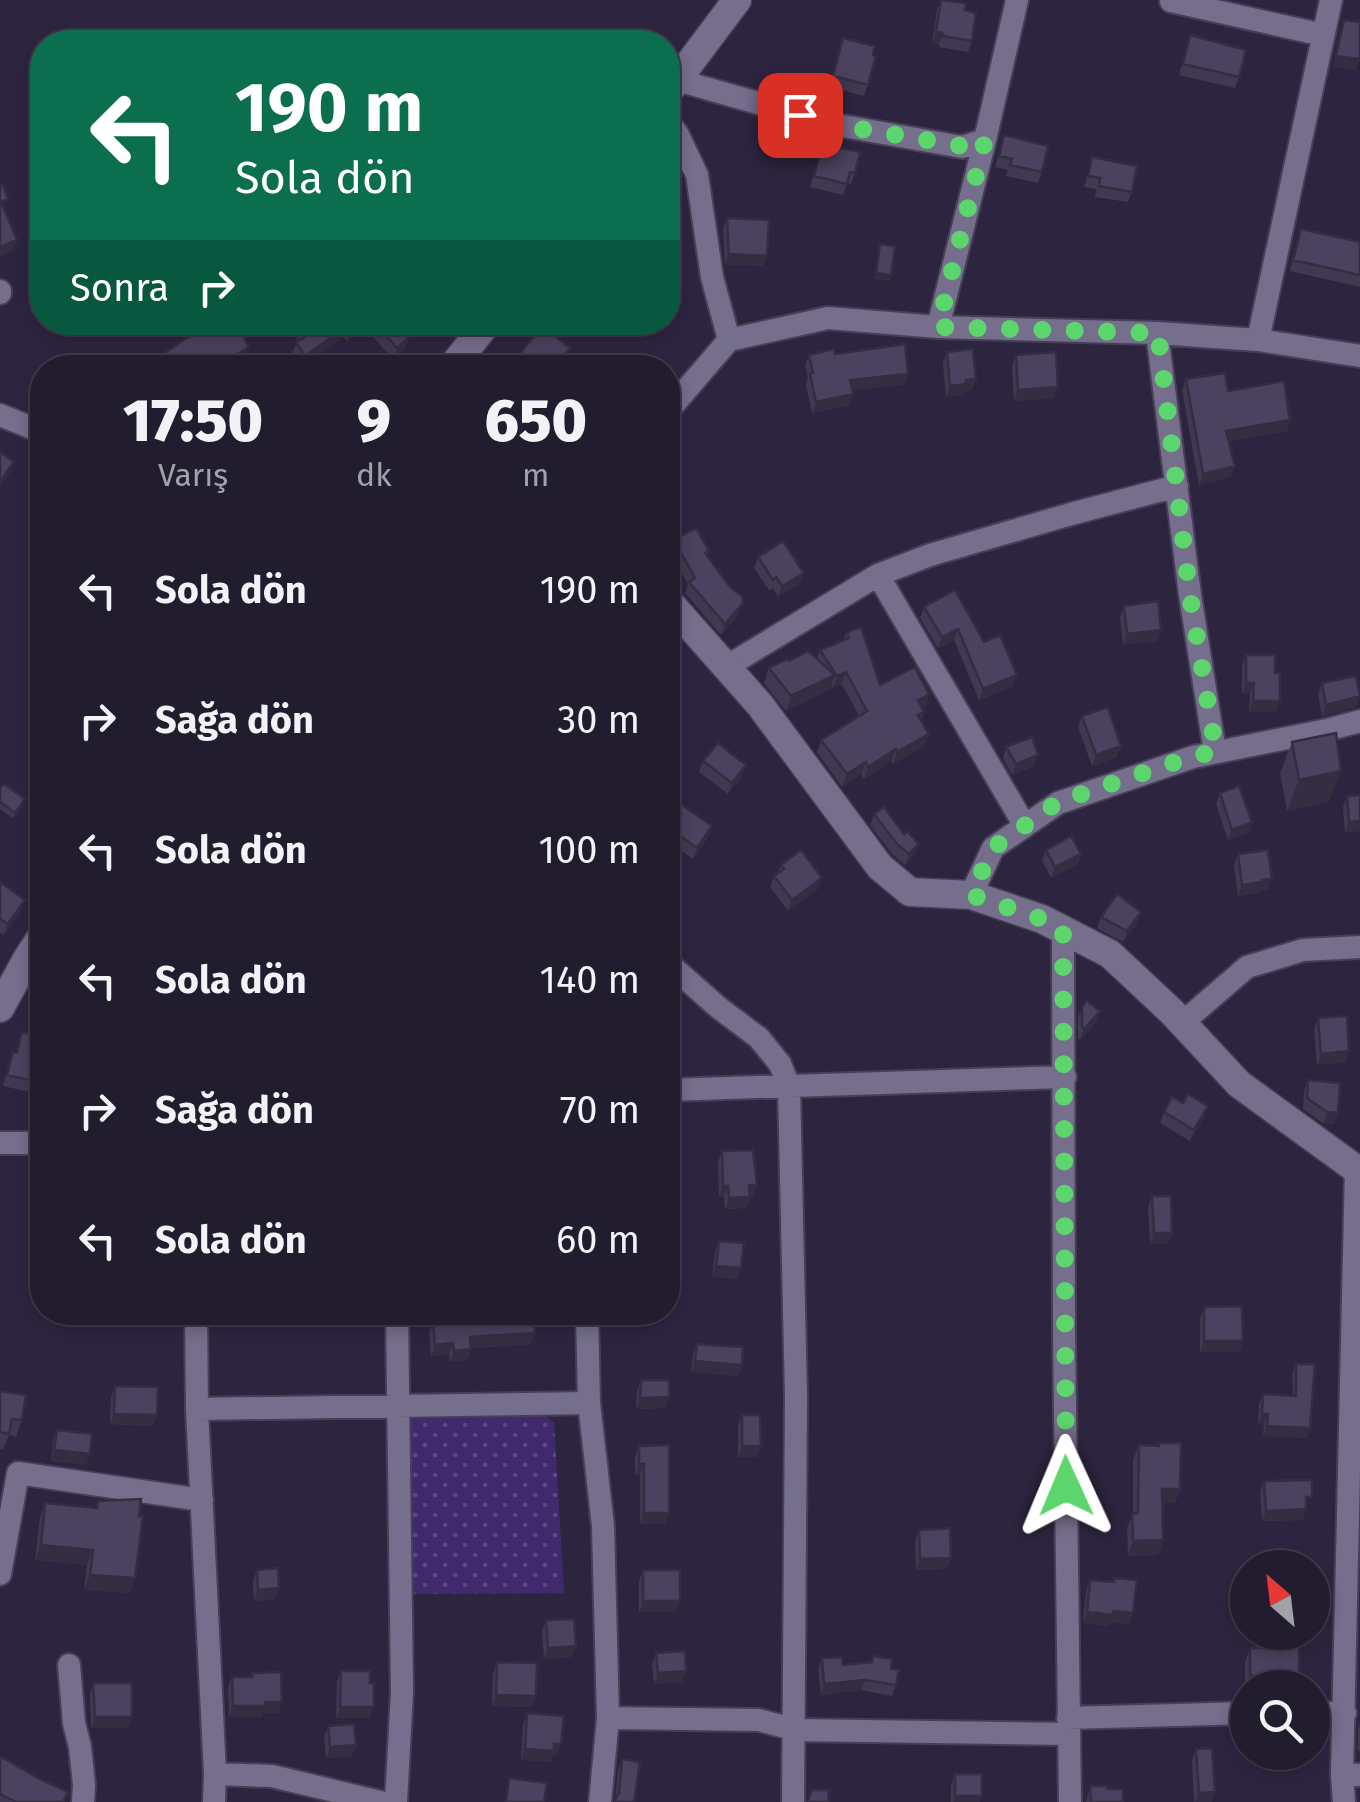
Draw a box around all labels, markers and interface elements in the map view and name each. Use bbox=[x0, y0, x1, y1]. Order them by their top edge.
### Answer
text: 190 m bbox=[235, 66, 423, 150]
icon: left bbox=[70, 70, 200, 200]
pin bbox=[758, 73, 843, 158]
icon: arrive bbox=[773, 88, 828, 143]
text: Sola dön bbox=[235, 151, 415, 205]
icon: right bbox=[189, 260, 244, 315]
text: Sonra bbox=[70, 265, 169, 311]
text: 17:50 bbox=[123, 385, 263, 457]
text: 9 bbox=[357, 385, 391, 457]
text: 650 bbox=[485, 385, 587, 457]
text: Varış bbox=[158, 456, 228, 494]
text: dk bbox=[356, 456, 392, 494]
text: m bbox=[522, 456, 550, 494]
icon: left bbox=[70, 563, 125, 618]
text: Sola dön bbox=[155, 567, 307, 613]
text: 190 m bbox=[540, 567, 640, 613]
icon: right bbox=[70, 693, 125, 748]
text: Sağa dön bbox=[155, 697, 314, 743]
text: 30 m bbox=[557, 697, 640, 743]
icon: left bbox=[70, 823, 125, 878]
text: Sola dön bbox=[155, 827, 307, 873]
text: 100 m bbox=[539, 827, 640, 873]
icon: left bbox=[70, 953, 125, 1008]
text: Sola dön bbox=[155, 957, 307, 1003]
text: 140 m bbox=[539, 957, 640, 1003]
icon: right bbox=[70, 1083, 125, 1138]
text: Sağa dön bbox=[155, 1087, 314, 1133]
text: 70 m bbox=[560, 1087, 640, 1133]
icon: left bbox=[70, 1213, 125, 1268]
text: Sola dön bbox=[155, 1217, 307, 1263]
text: 60 m bbox=[556, 1217, 640, 1263]
position arrow bbox=[1014, 1434, 1118, 1538]
north arrow bbox=[1230, 1550, 1330, 1650]
map controls bbox=[1230, 1550, 1330, 1770]
button: search bbox=[1230, 1670, 1330, 1770]

